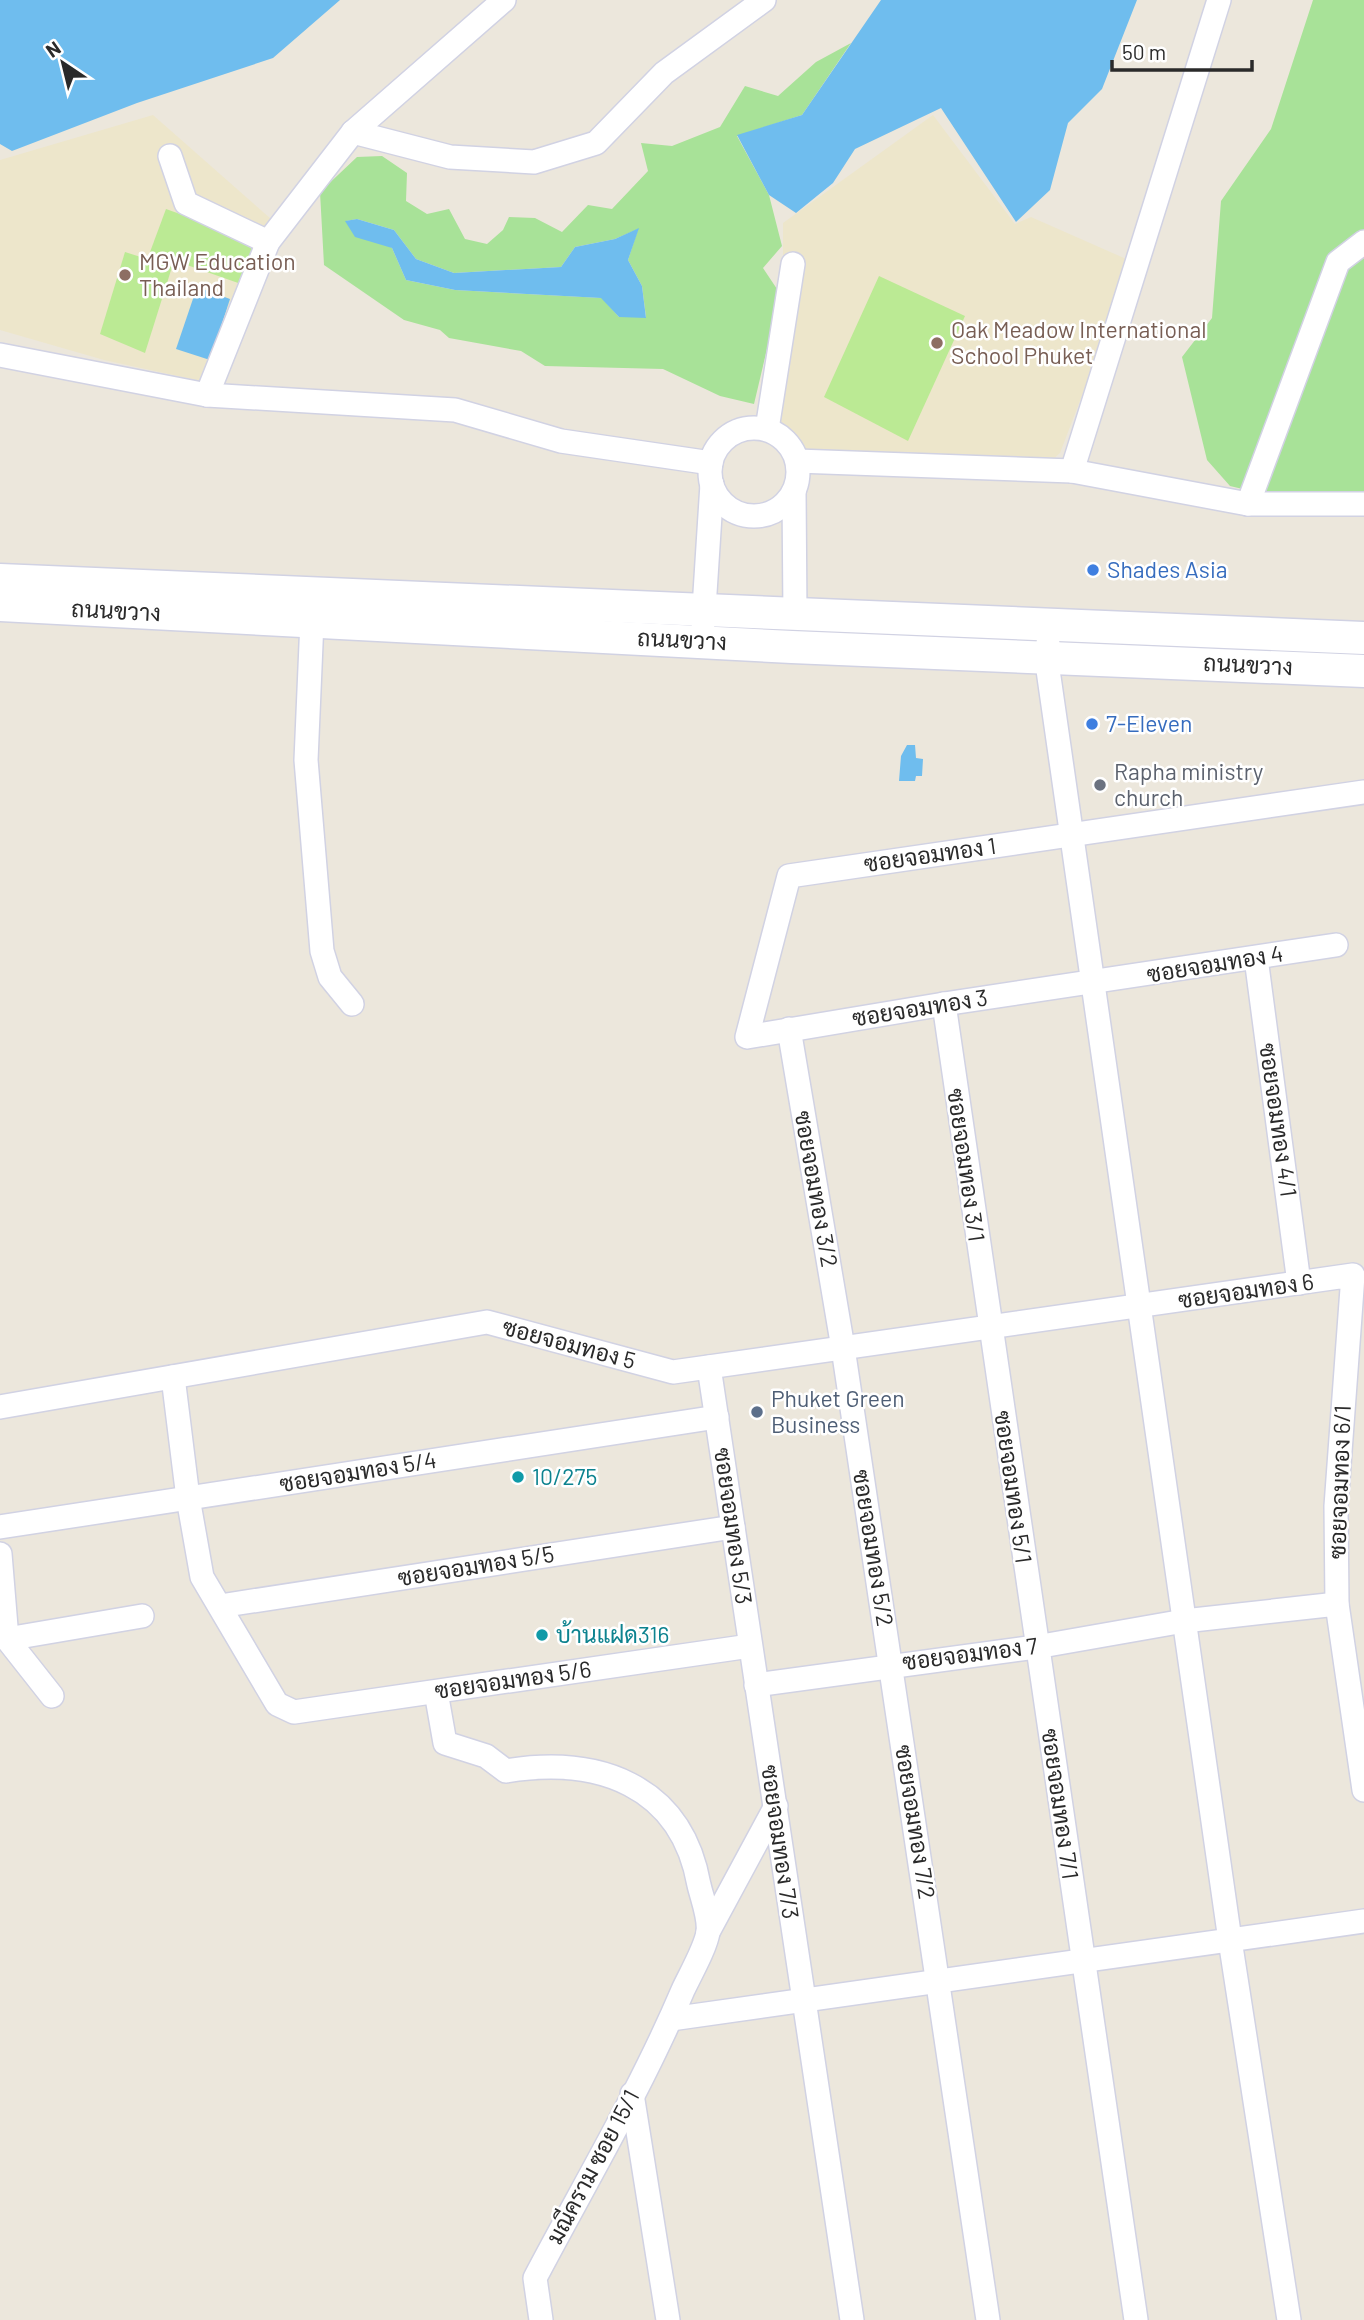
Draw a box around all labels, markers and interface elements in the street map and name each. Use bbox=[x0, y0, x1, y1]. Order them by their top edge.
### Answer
north arrow bbox=[28, 28, 98, 98]
scale bar bbox=[1112, 28, 1252, 72]
text: N bbox=[41, 36, 65, 62]
text: 50 m bbox=[1122, 39, 1166, 64]
place label: MGW Education Thailand bbox=[139, 247, 296, 301]
marker: MGW Education Thailand bbox=[117, 267, 133, 283]
place label: Oak Meadow International School Phuket bbox=[951, 315, 1206, 369]
marker: Oak Meadow International School Phuket bbox=[929, 335, 945, 351]
place label: Shades Asia bbox=[1107, 555, 1228, 583]
marker: Shades Asia bbox=[1085, 562, 1101, 578]
street label: ถนนขวาง bbox=[71, 594, 162, 626]
street label: ถนนขวาง bbox=[637, 623, 728, 655]
street label: ถนนขวาง bbox=[1203, 648, 1294, 680]
place label: 7-Eleven bbox=[1106, 709, 1192, 737]
marker: 7-Eleven bbox=[1084, 716, 1100, 732]
place label: Rapha ministry church bbox=[1114, 757, 1264, 811]
marker: Rapha ministry church bbox=[1092, 777, 1108, 793]
street label: ซอยจอมทอง 1 bbox=[862, 831, 998, 877]
street label: ซอยจอมทอง 4 bbox=[1145, 938, 1285, 988]
street label: ซอยจอมทอง 3 bbox=[850, 982, 990, 1032]
street label: ซอยจอมทอง 4/1 bbox=[1254, 1041, 1304, 1198]
street label: ซอยจอมทอง 3/1 bbox=[942, 1087, 992, 1243]
street label: ซอยจอมทอง 3/2 bbox=[789, 1108, 845, 1269]
street label: ซอยจอมทอง 6 bbox=[1176, 1267, 1316, 1313]
street label: ซอยจอมทอง 5 bbox=[500, 1312, 639, 1374]
place label: Phuket Green Business bbox=[771, 1384, 905, 1438]
marker: Phuket Green Business bbox=[749, 1404, 765, 1420]
street label: ซอยจอมทอง 6/1 bbox=[1322, 1405, 1356, 1559]
street label: ซอยจอมทอง 5/1 bbox=[989, 1409, 1039, 1565]
street label: ซอยจอมทอง 5/4 bbox=[277, 1445, 438, 1497]
street label: ซอยจอมทอง 5/3 bbox=[709, 1446, 759, 1606]
place label: 10/275 bbox=[532, 1462, 597, 1490]
street label: ซอยจอมทอง 5/2 bbox=[848, 1468, 900, 1628]
marker: 10/275 bbox=[510, 1469, 526, 1485]
street label: ซอยจอมทอง 5/5 bbox=[396, 1539, 556, 1591]
place label: บ้านแฝด316 bbox=[556, 1620, 669, 1648]
marker: บ้านแฝด316 bbox=[534, 1627, 550, 1643]
street label: ซอยจอมทอง 7 bbox=[901, 1631, 1039, 1675]
street label: ซอยจอมทอง 5/6 bbox=[433, 1654, 593, 1704]
street label: ซอยจอมทอง 7/1 bbox=[1037, 1727, 1085, 1881]
street label: ซอยจอมทอง 7/2 bbox=[890, 1743, 942, 1901]
street label: ซอยจอมทอง 7/3 bbox=[756, 1763, 806, 1921]
street label: มณีคราม ซอย 15/1 bbox=[540, 2085, 645, 2248]

